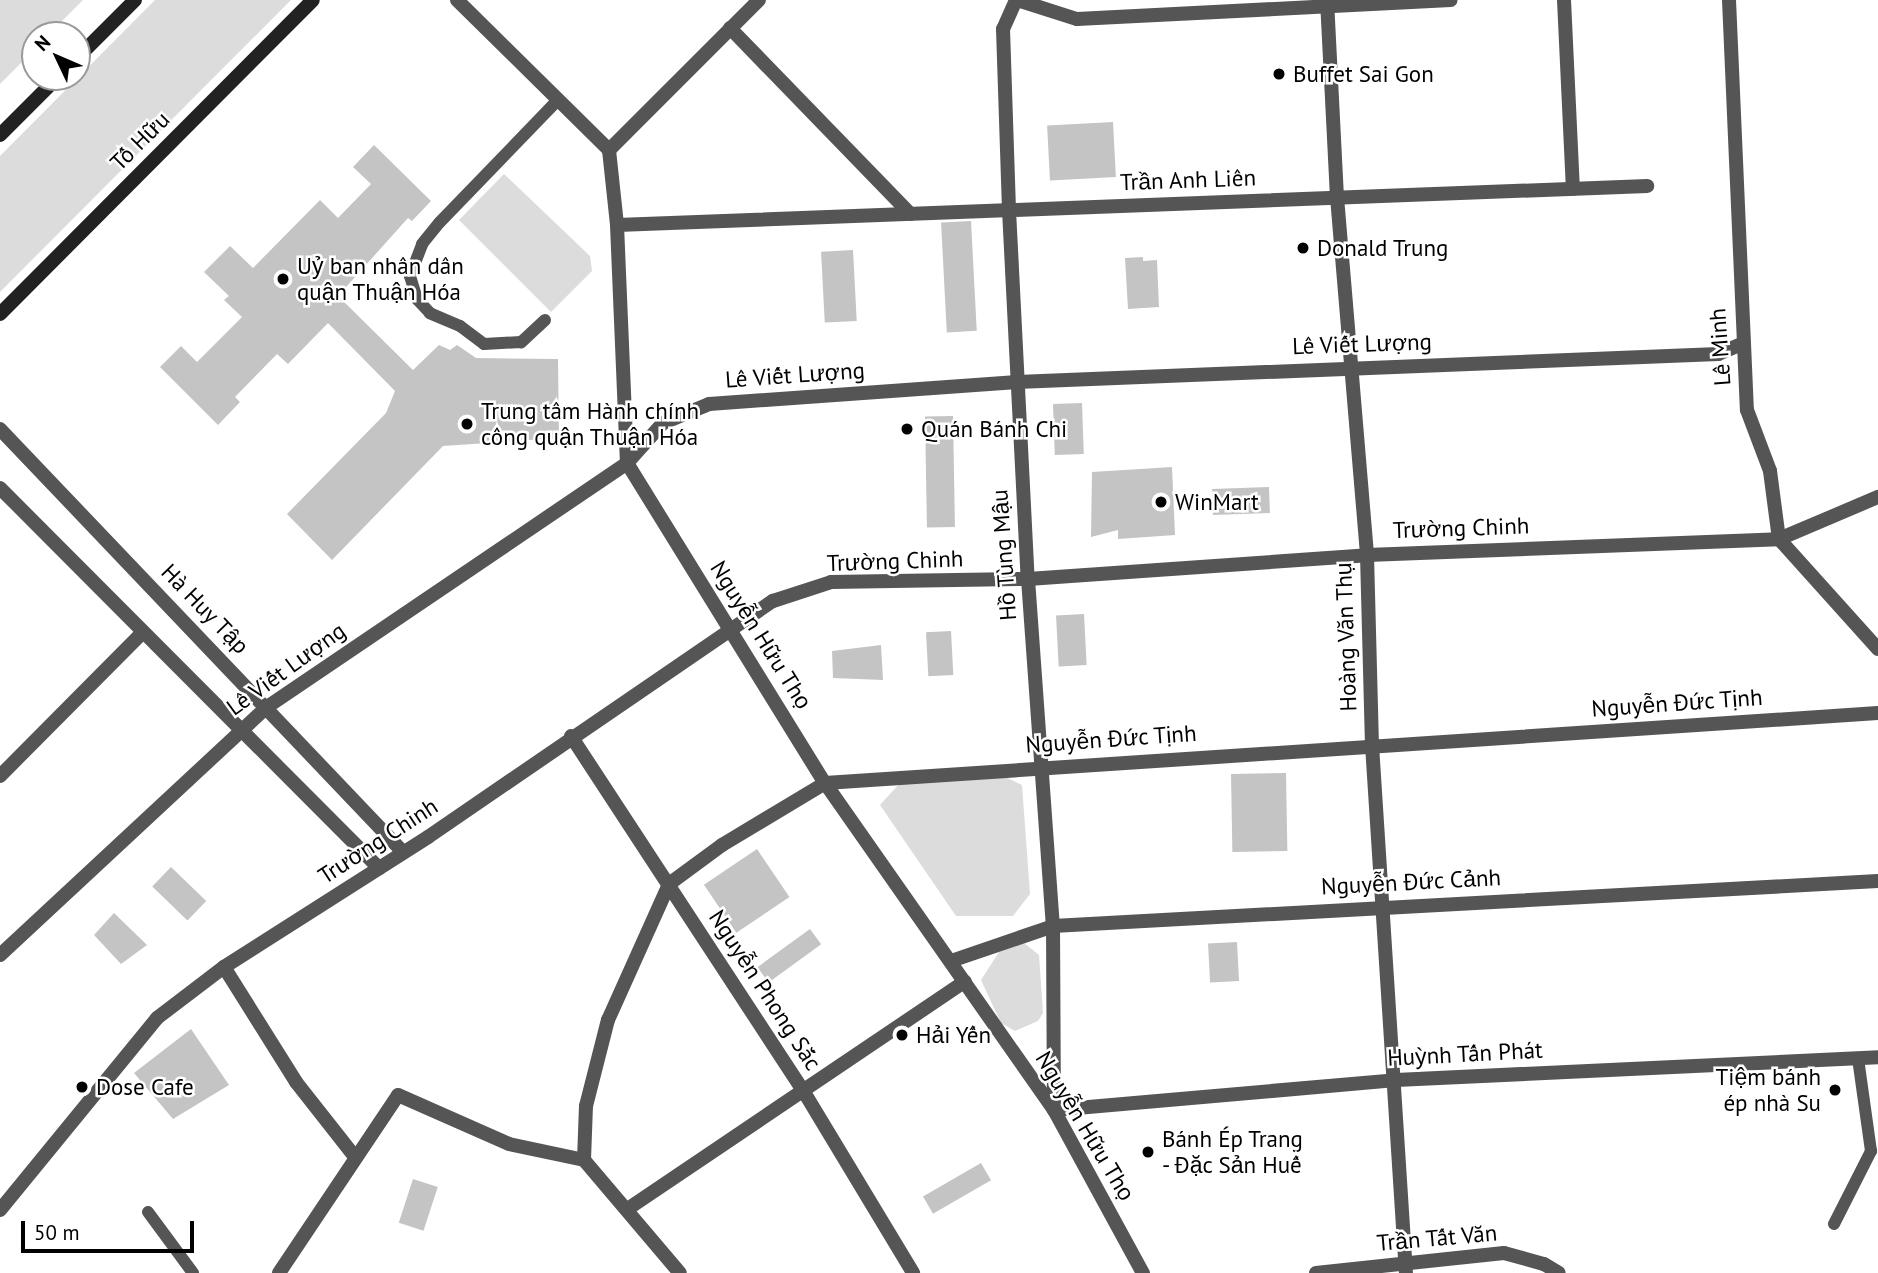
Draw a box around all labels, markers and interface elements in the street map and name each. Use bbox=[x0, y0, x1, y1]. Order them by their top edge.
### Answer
north arrow bbox=[21, 21, 91, 91]
text: N bbox=[29, 30, 55, 56]
place label: Buffet Sai Gon bbox=[1293, 60, 1434, 88]
marker: Buffet Sai Gon bbox=[1271, 66, 1287, 82]
street label: Tố Hữu bbox=[105, 106, 175, 176]
street label: Trần Anh Liên bbox=[1119, 164, 1257, 196]
place label: Donald Trung bbox=[1317, 234, 1449, 262]
marker: Donald Trung bbox=[1295, 240, 1311, 256]
place label: Uỷ ban nhân dân quận Thuận Hóa bbox=[297, 252, 464, 306]
marker: Uỷ ban nhân dân quận Thuận Hóa bbox=[275, 271, 291, 287]
street label: Lê Minh bbox=[1704, 307, 1736, 387]
street label: Lê Viết Lượng bbox=[1291, 328, 1433, 360]
street label: Lê Viết Lượng bbox=[724, 356, 866, 394]
place label: Trung tâm Hành chính công quận Thuận Hóa bbox=[481, 397, 699, 451]
place label: Quán Bánh Chi bbox=[921, 415, 1067, 443]
marker: Trung tâm Hành chính công quận Thuận Hóa bbox=[459, 416, 475, 432]
marker: Quán Bánh Chi bbox=[899, 421, 915, 437]
street label: Hồ Tùng Mậu bbox=[986, 488, 1022, 622]
place label: WinMart bbox=[1175, 488, 1259, 516]
marker: WinMart bbox=[1153, 494, 1169, 510]
street label: Trường Chinh bbox=[1392, 512, 1530, 544]
street label: Trường Chinh bbox=[826, 545, 964, 577]
street label: Nguyễn Hữu Thọ bbox=[704, 556, 818, 714]
street label: Hà Huy Tập bbox=[155, 558, 255, 660]
street label: Hoàng Văn Thụ bbox=[1330, 561, 1362, 713]
street label: Lê Viết Lượng bbox=[221, 617, 351, 721]
street label: Nguyễn Đức Tịnh bbox=[1590, 683, 1764, 723]
street label: Nguyễn Đức Tịnh bbox=[1024, 719, 1198, 759]
street label: Trường Chinh bbox=[313, 792, 443, 890]
street label: Nguyễn Đức Cảnh bbox=[1320, 863, 1502, 901]
street label: Nguyễn Phong Sắc bbox=[703, 905, 827, 1075]
place label: Hải Yến bbox=[916, 1021, 992, 1049]
marker: Hải Yến bbox=[894, 1027, 910, 1043]
street label: Huỳnh Tấn Phát bbox=[1386, 1036, 1544, 1072]
street label: Nguyễn Hữu Thọ bbox=[1029, 1046, 1141, 1206]
place label: Tiệm bánh ép nhà Su bbox=[1715, 1063, 1821, 1117]
place label: Dose Cafe bbox=[96, 1073, 194, 1101]
marker: Dose Cafe bbox=[74, 1079, 90, 1095]
marker: Tiệm bánh ép nhà Su bbox=[1827, 1082, 1843, 1098]
place label: Bánh Ép Trang - Đặc Sản Huế bbox=[1162, 1125, 1304, 1179]
marker: Bánh Ép Trang - Đặc Sản Huế bbox=[1140, 1144, 1156, 1160]
scale bar bbox=[24, 1206, 198, 1250]
text: 50 m bbox=[34, 1219, 80, 1246]
street label: Trần Tất Văn bbox=[1375, 1219, 1499, 1257]

